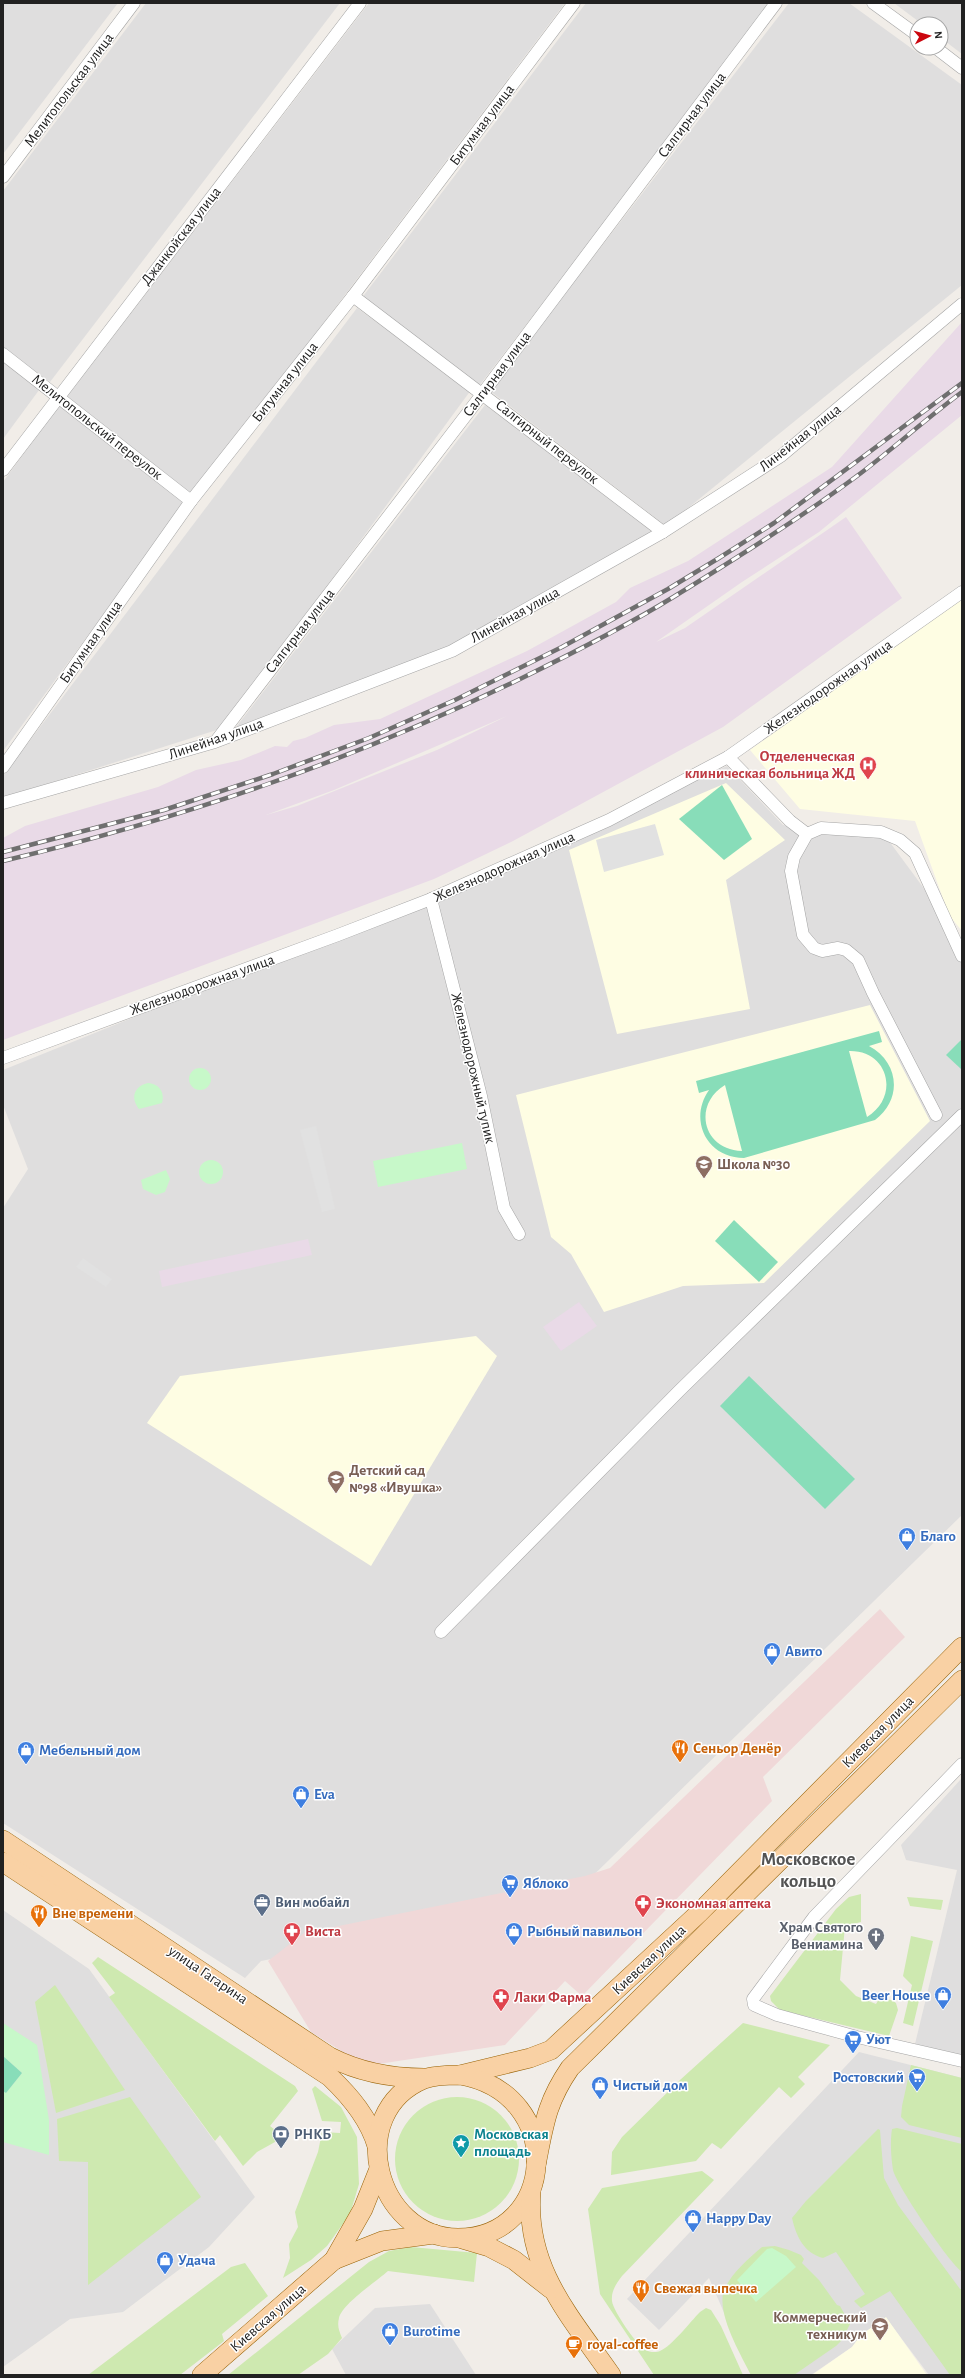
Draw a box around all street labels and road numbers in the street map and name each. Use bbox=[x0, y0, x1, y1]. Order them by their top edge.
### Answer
street label: Мелитопольская улица bbox=[21, 30, 117, 150]
street label: Салгирная улица bbox=[655, 69, 729, 161]
street label: Битумная улица bbox=[447, 82, 517, 168]
street label: Джанкойская улица bbox=[138, 184, 224, 288]
street label: Салгирная улица bbox=[460, 328, 534, 420]
street label: Битумная улица bbox=[249, 339, 321, 425]
street label: Мелитопольский переулок bbox=[29, 371, 165, 483]
street label: Салгирный переулок bbox=[493, 397, 602, 487]
street label: Линейная улица bbox=[756, 401, 844, 474]
street label: Линейная улица bbox=[468, 584, 562, 646]
street label: Салгирная улица bbox=[262, 586, 338, 676]
street label: Битумная улица bbox=[57, 598, 125, 686]
street label: Железнодорожная улица bbox=[761, 637, 895, 737]
street label: Линейная улица bbox=[167, 716, 265, 762]
street label: Железнодорожная улица bbox=[431, 829, 577, 905]
street label: Железнодорожная улица bbox=[128, 952, 277, 1018]
street label: Железнодорожный тупик bbox=[448, 991, 498, 1145]
street label: Киевская улица bbox=[839, 1693, 917, 1771]
street label: Киевская улица bbox=[609, 1922, 689, 1998]
street label: улица Гагарина bbox=[165, 1942, 251, 2007]
street label: Киевская улица bbox=[227, 2281, 309, 2355]

